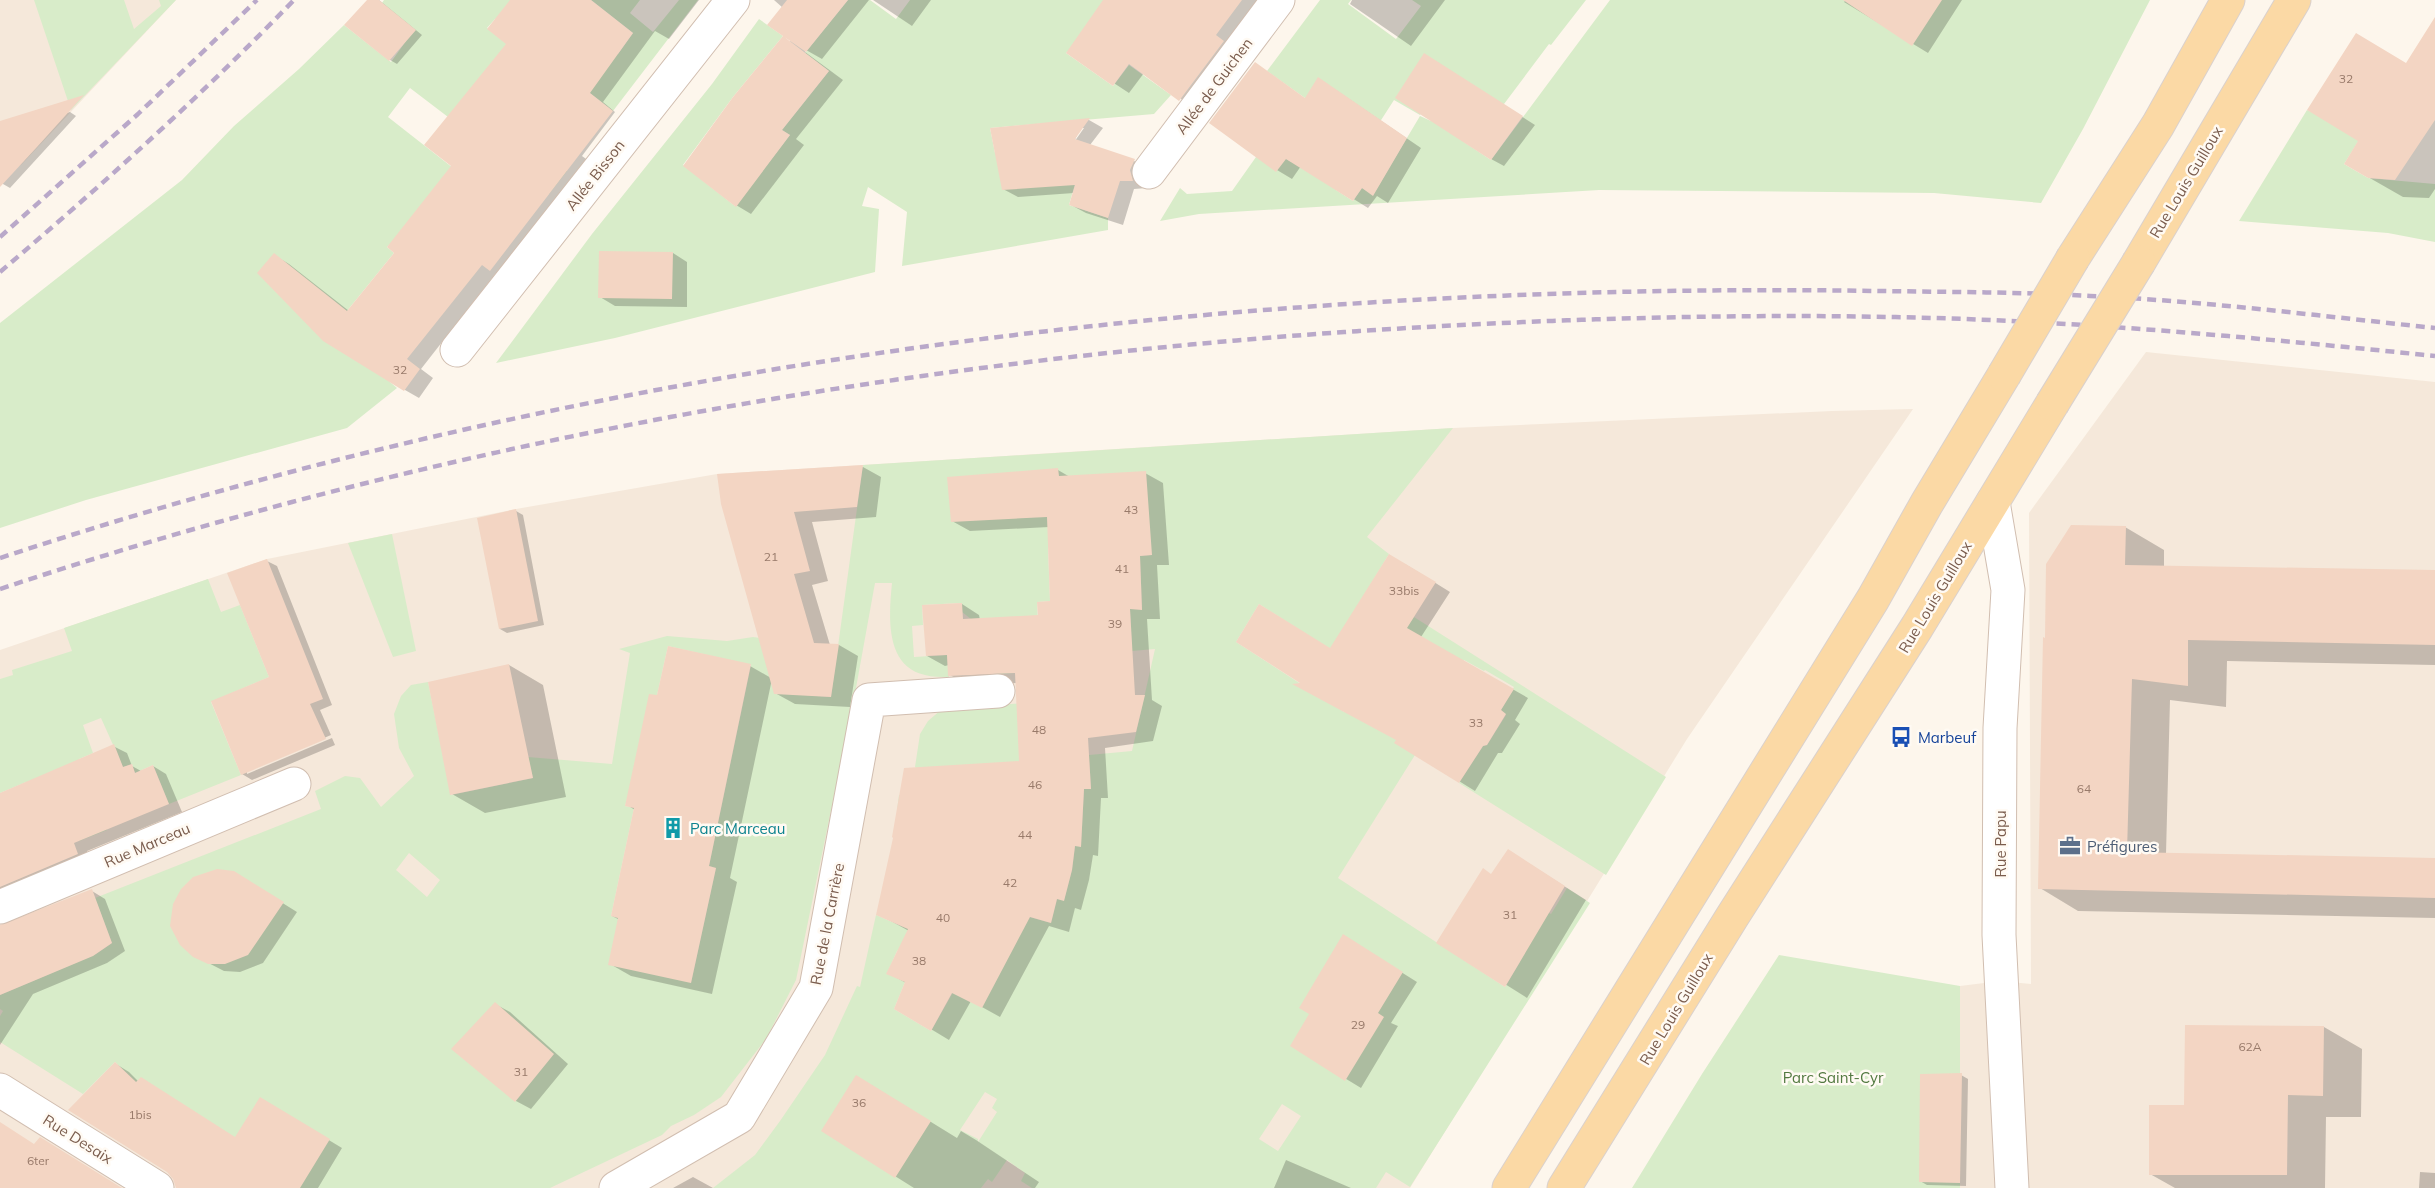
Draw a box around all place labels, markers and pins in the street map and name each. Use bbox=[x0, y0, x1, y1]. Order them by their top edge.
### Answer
bus stop icon: Marbeuf bbox=[1889, 725, 1913, 749]
place label: Marbeuf bbox=[1918, 728, 1977, 747]
building icon: Parc Marceau bbox=[661, 816, 685, 840]
place label: Parc Marceau bbox=[690, 819, 785, 838]
office icon: Préfigures bbox=[2058, 834, 2082, 858]
place label: Préfigures bbox=[2087, 837, 2157, 856]

